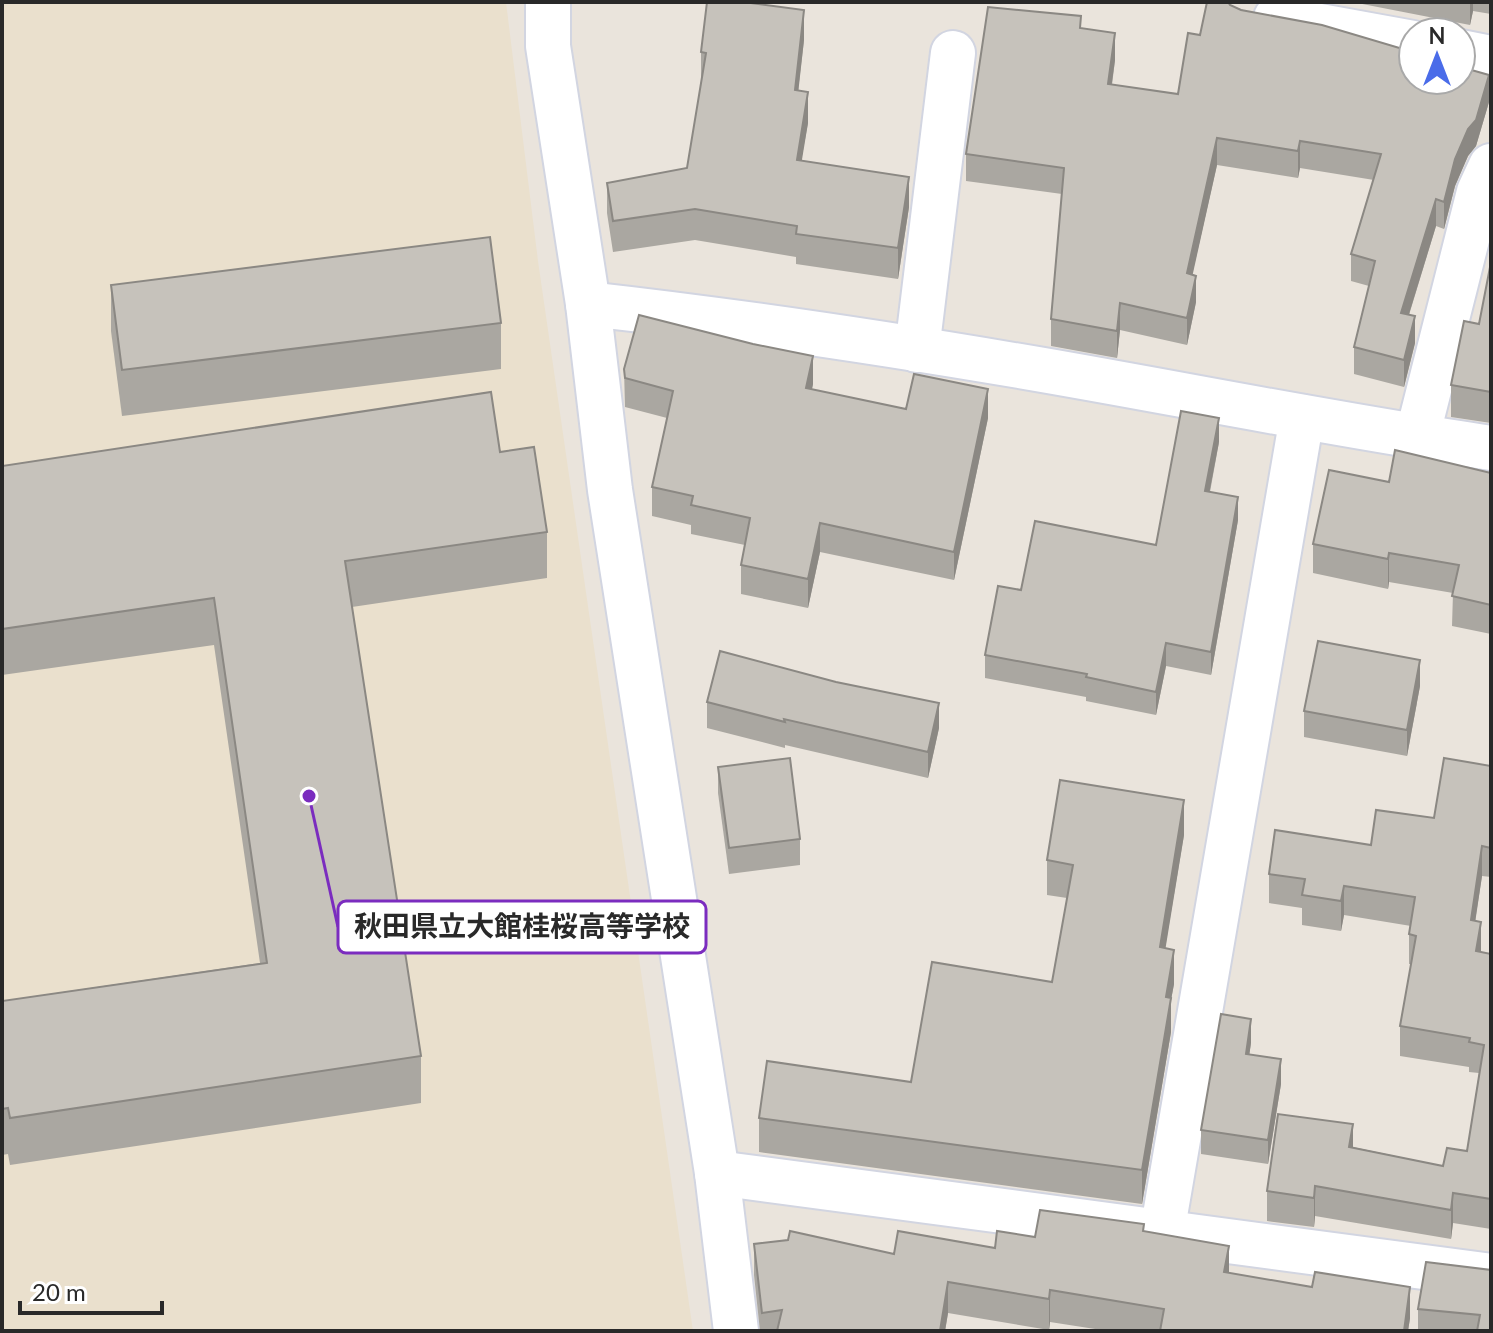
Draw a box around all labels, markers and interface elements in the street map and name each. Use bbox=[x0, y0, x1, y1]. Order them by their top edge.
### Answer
north arrow bbox=[1397, 16, 1477, 96]
text: N bbox=[1429, 22, 1445, 49]
callout: 秋田県立大館桂桜高等学校 bbox=[338, 901, 706, 953]
text: 秋田県立大館桂桜高等学校 bbox=[354, 908, 690, 942]
scale bar bbox=[20, 1265, 162, 1315]
text: 20 m bbox=[32, 1277, 86, 1306]

